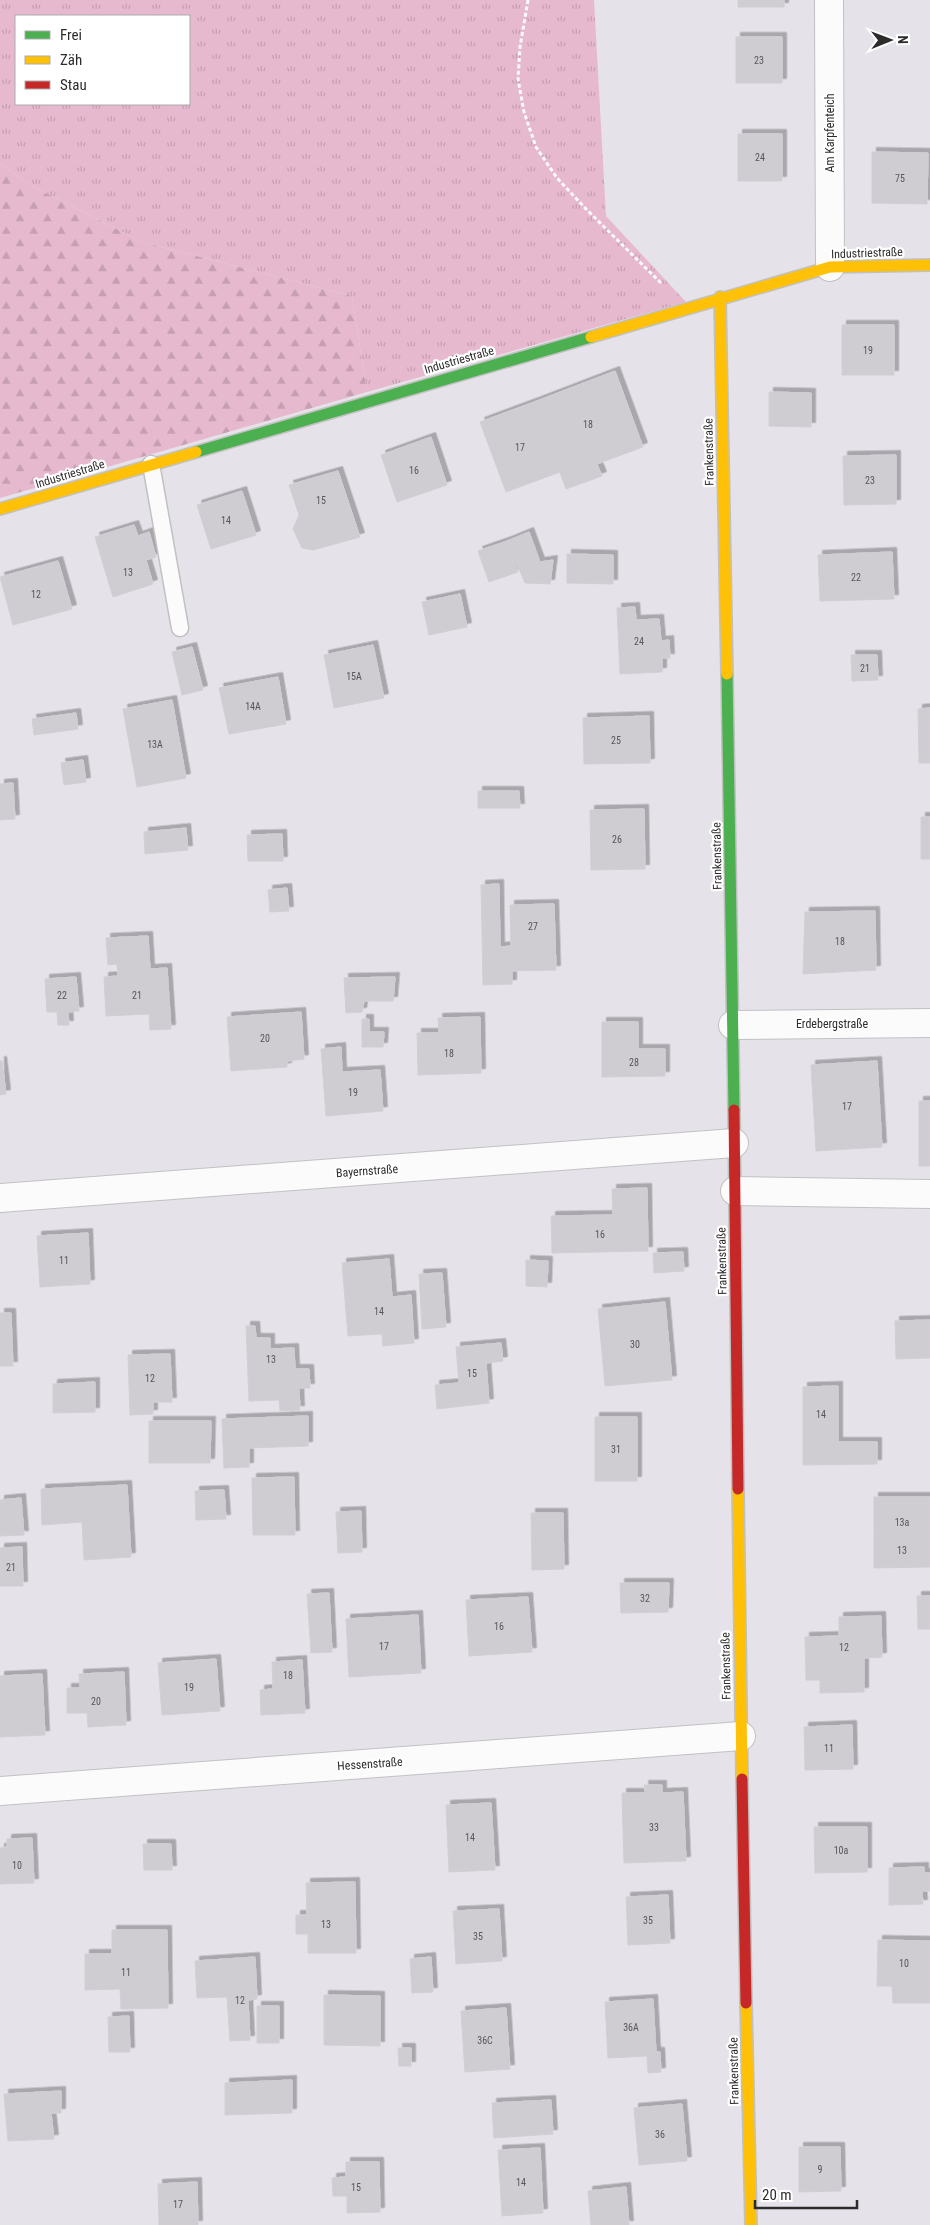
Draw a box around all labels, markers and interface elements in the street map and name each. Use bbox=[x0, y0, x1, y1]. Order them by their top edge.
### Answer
legend bbox=[15, 15, 190, 105]
north arrow bbox=[865, 15, 915, 65]
text: Frei bbox=[60, 26, 82, 44]
text: N bbox=[895, 35, 911, 44]
text: Zäh bbox=[60, 51, 82, 69]
house number: 23 bbox=[754, 55, 764, 66]
text: Stau bbox=[60, 76, 87, 94]
street label: Am Karpfenteich bbox=[823, 93, 837, 172]
house number: 24 bbox=[755, 152, 765, 163]
house number: 75 bbox=[895, 173, 905, 184]
street label: Industriestraße bbox=[831, 245, 903, 261]
street label: Industriestraße bbox=[423, 343, 496, 377]
house number: 19 bbox=[863, 345, 873, 356]
street label: Frankenstraße bbox=[701, 418, 717, 486]
house number: 18 bbox=[583, 419, 593, 430]
house number: 17 bbox=[515, 442, 525, 453]
street label: Industriestraße bbox=[34, 457, 107, 491]
house number: 16 bbox=[409, 465, 419, 476]
house number: 23 bbox=[865, 475, 875, 486]
house number: 15 bbox=[316, 495, 326, 506]
house number: 14 bbox=[221, 515, 231, 526]
house number: 13 bbox=[123, 567, 133, 578]
house number: 22 bbox=[851, 572, 861, 583]
house number: 12 bbox=[31, 589, 41, 600]
house number: 24 bbox=[634, 636, 644, 647]
house number: 21 bbox=[860, 663, 870, 674]
house number: 15A bbox=[346, 671, 362, 682]
house number: 14A bbox=[245, 701, 261, 712]
house number: 25 bbox=[611, 735, 621, 746]
house number: 13A bbox=[147, 739, 163, 750]
street label: Frankenstraße bbox=[709, 822, 725, 890]
house number: 26 bbox=[612, 834, 622, 845]
house number: 27 bbox=[528, 921, 538, 932]
house number: 18 bbox=[835, 936, 845, 947]
house number: 22 bbox=[57, 990, 67, 1001]
house number: 21 bbox=[132, 990, 142, 1001]
street label: Erdebergstraße bbox=[796, 1017, 868, 1031]
house number: 20 bbox=[260, 1033, 270, 1044]
house number: 18 bbox=[444, 1048, 454, 1059]
house number: 28 bbox=[629, 1057, 639, 1068]
house number: 19 bbox=[348, 1087, 358, 1098]
house number: 17 bbox=[842, 1101, 852, 1112]
street label: Bayernstraße bbox=[335, 1162, 399, 1180]
street label: Frankenstraße bbox=[714, 1227, 730, 1295]
house number: 16 bbox=[595, 1229, 605, 1240]
house number: 11 bbox=[59, 1255, 69, 1266]
house number: 14 bbox=[374, 1306, 384, 1317]
house number: 30 bbox=[630, 1339, 640, 1350]
house number: 13 bbox=[266, 1354, 276, 1365]
house number: 15 bbox=[467, 1368, 477, 1379]
house number: 12 bbox=[145, 1373, 155, 1384]
house number: 14 bbox=[816, 1409, 826, 1420]
house number: 31 bbox=[611, 1444, 621, 1455]
house number: 13a bbox=[895, 1517, 910, 1528]
house number: 13 bbox=[897, 1545, 907, 1556]
house number: 21 bbox=[6, 1562, 16, 1573]
house number: 32 bbox=[640, 1593, 650, 1604]
house number: 16 bbox=[494, 1621, 504, 1632]
street label: Frankenstraße bbox=[718, 1632, 734, 1700]
house number: 17 bbox=[379, 1641, 389, 1652]
house number: 12 bbox=[839, 1642, 849, 1653]
house number: 18 bbox=[283, 1670, 293, 1681]
house number: 19 bbox=[184, 1682, 194, 1693]
house number: 20 bbox=[91, 1696, 101, 1707]
house number: 11 bbox=[824, 1743, 834, 1754]
street label: Hessenstraße bbox=[337, 1755, 404, 1773]
house number: 33 bbox=[649, 1822, 659, 1833]
house number: 14 bbox=[465, 1832, 475, 1843]
house number: 10a bbox=[834, 1845, 849, 1856]
house number: 10 bbox=[12, 1860, 22, 1871]
house number: 35 bbox=[643, 1915, 653, 1926]
house number: 13 bbox=[321, 1919, 331, 1930]
house number: 35 bbox=[473, 1931, 483, 1942]
house number: 10 bbox=[899, 1958, 909, 1969]
house number: 11 bbox=[121, 1967, 131, 1978]
house number: 12 bbox=[235, 1995, 245, 2006]
house number: 36A bbox=[623, 2022, 639, 2033]
house number: 36C bbox=[477, 2035, 493, 2046]
street label: Frankenstraße bbox=[726, 2037, 742, 2105]
house number: 36 bbox=[655, 2129, 665, 2140]
house number: 9 bbox=[818, 2164, 823, 2175]
house number: 14 bbox=[516, 2177, 526, 2188]
scale bar bbox=[755, 2178, 858, 2210]
house number: 15 bbox=[351, 2182, 361, 2193]
text: 20 m bbox=[762, 2186, 792, 2204]
house number: 17 bbox=[173, 2199, 183, 2210]

